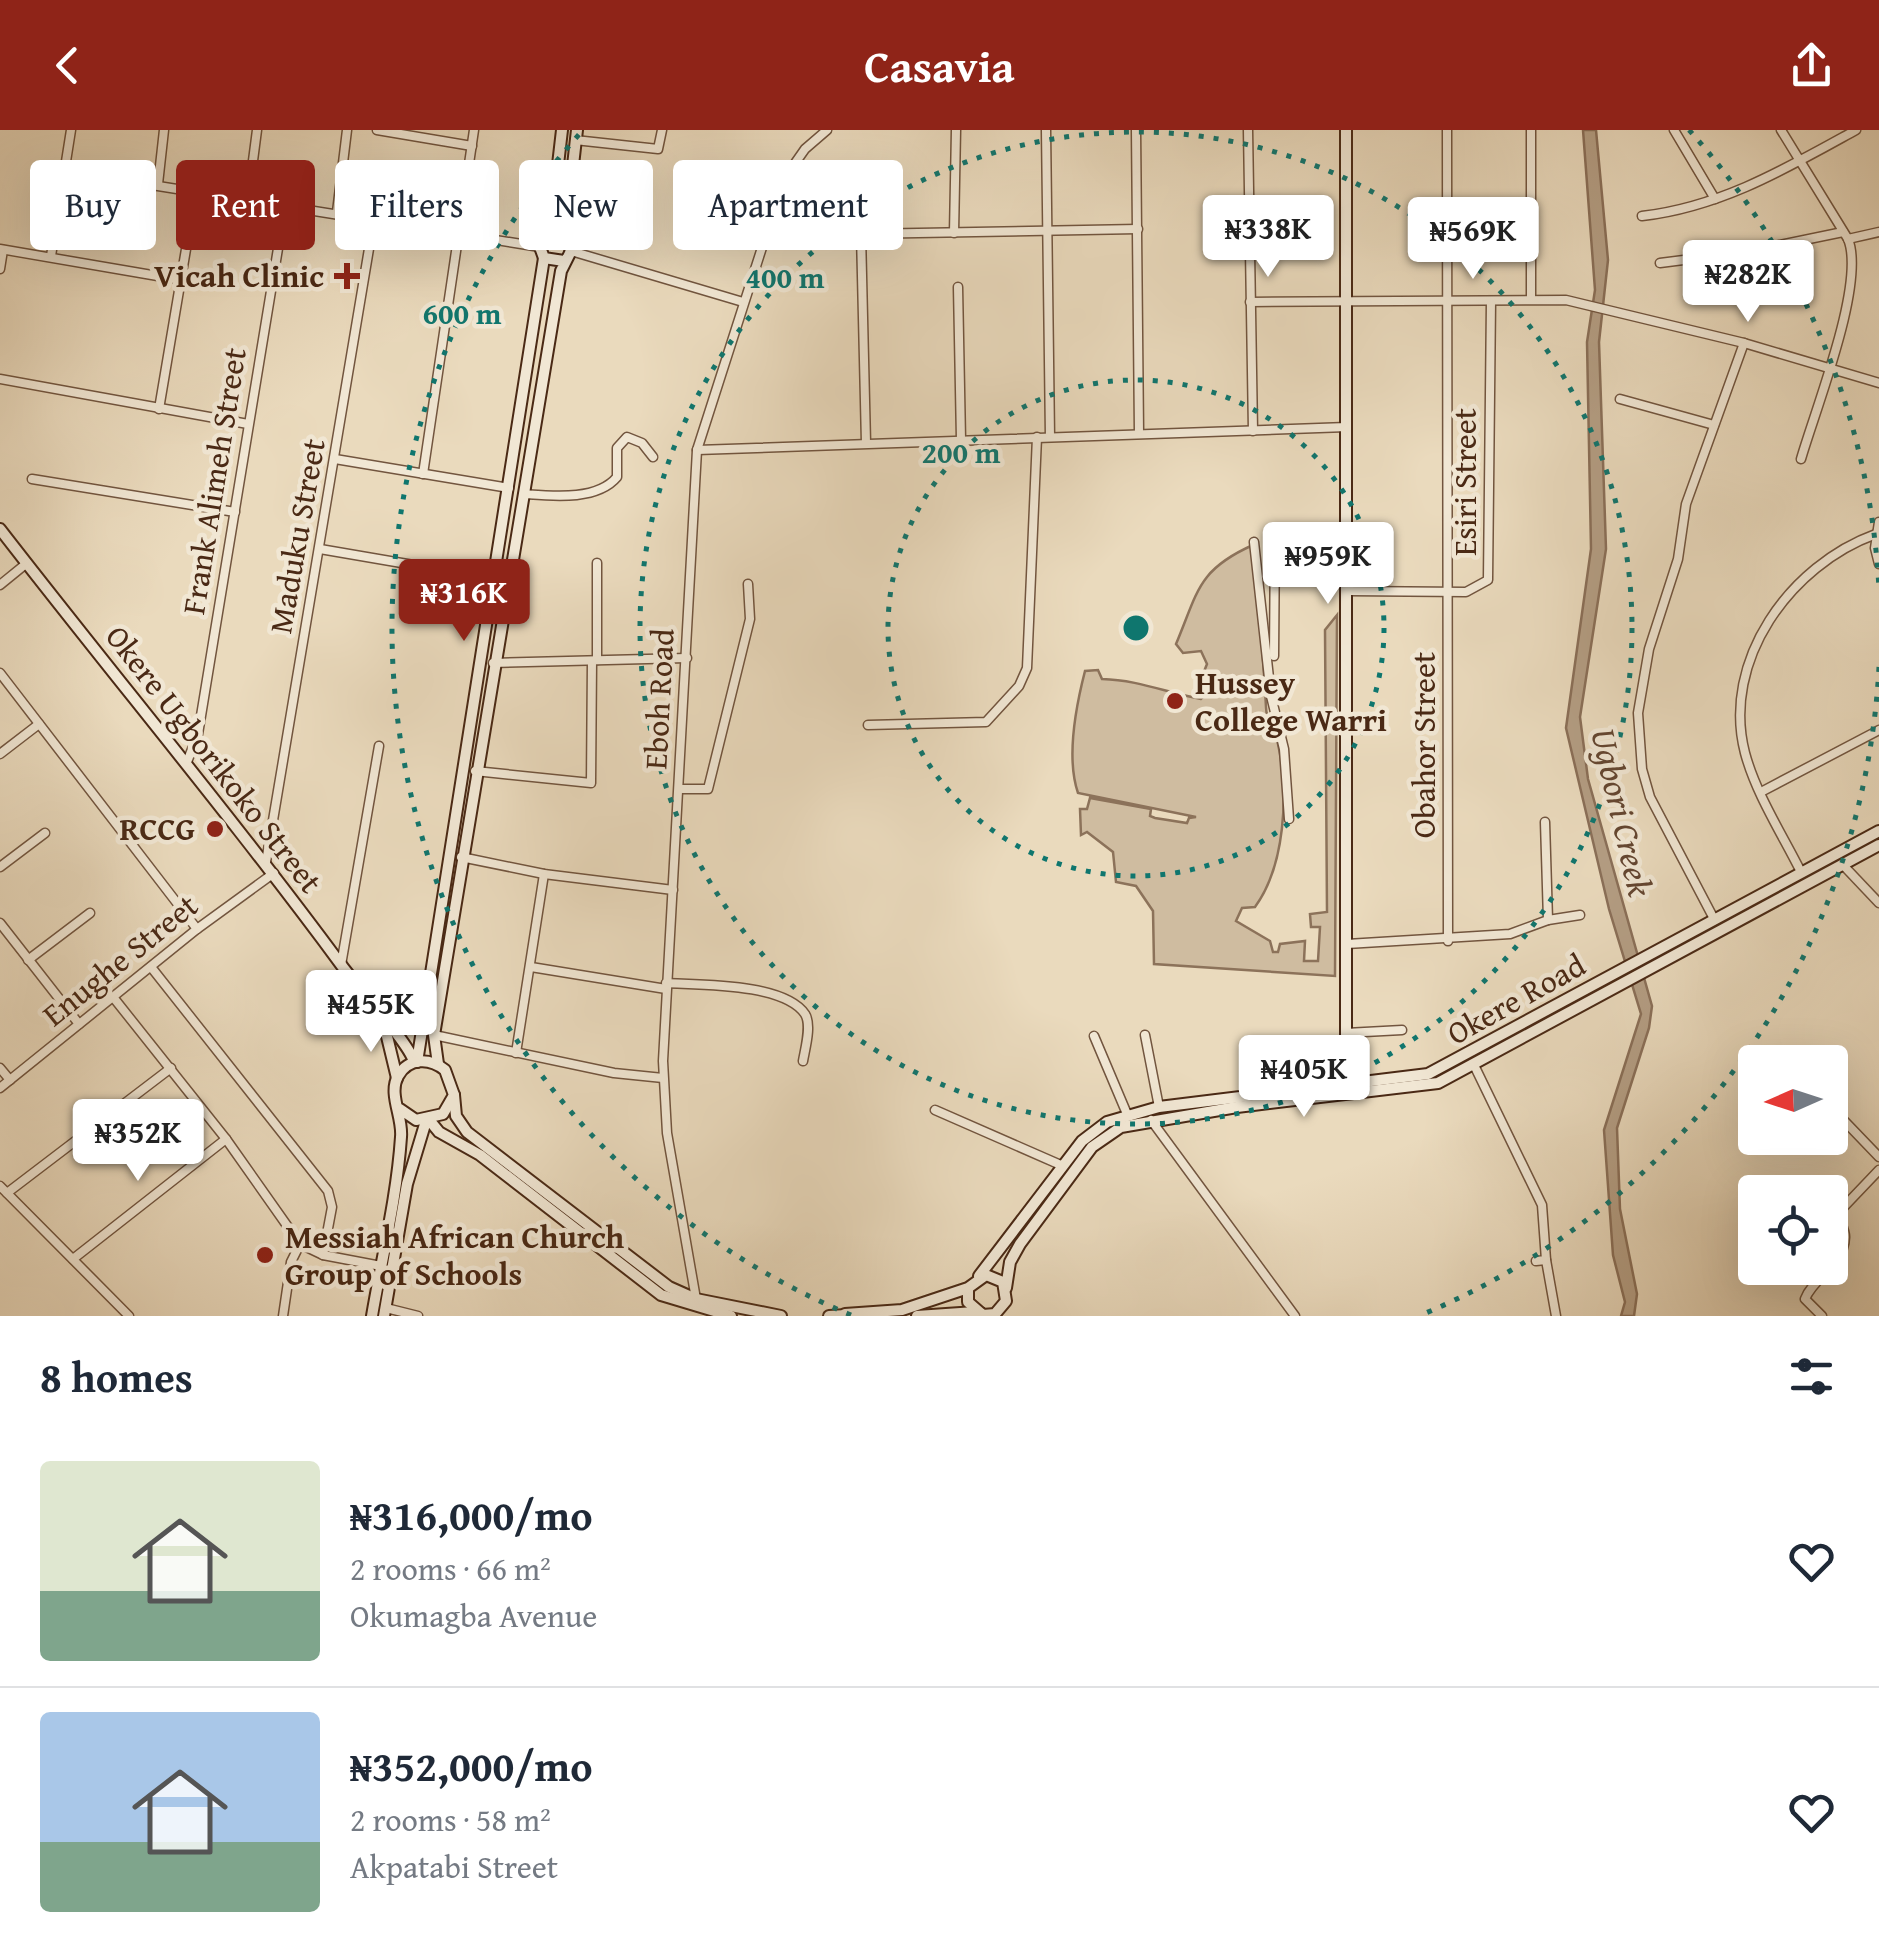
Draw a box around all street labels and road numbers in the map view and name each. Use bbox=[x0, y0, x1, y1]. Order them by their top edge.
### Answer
street label: Frank Alimeh Street bbox=[169, 344, 258, 618]
street label: Esiri Street bbox=[1441, 408, 1488, 556]
street label: Maduku Street bbox=[256, 435, 337, 637]
street label: Okere Ugborikoko Street bbox=[95, 615, 334, 903]
street label: Eboh Road bbox=[631, 627, 686, 771]
street label: Obahor Street bbox=[1400, 652, 1447, 838]
street label: Enughe Street bbox=[32, 882, 208, 1037]
street label: Okere Road bbox=[1438, 941, 1594, 1056]

